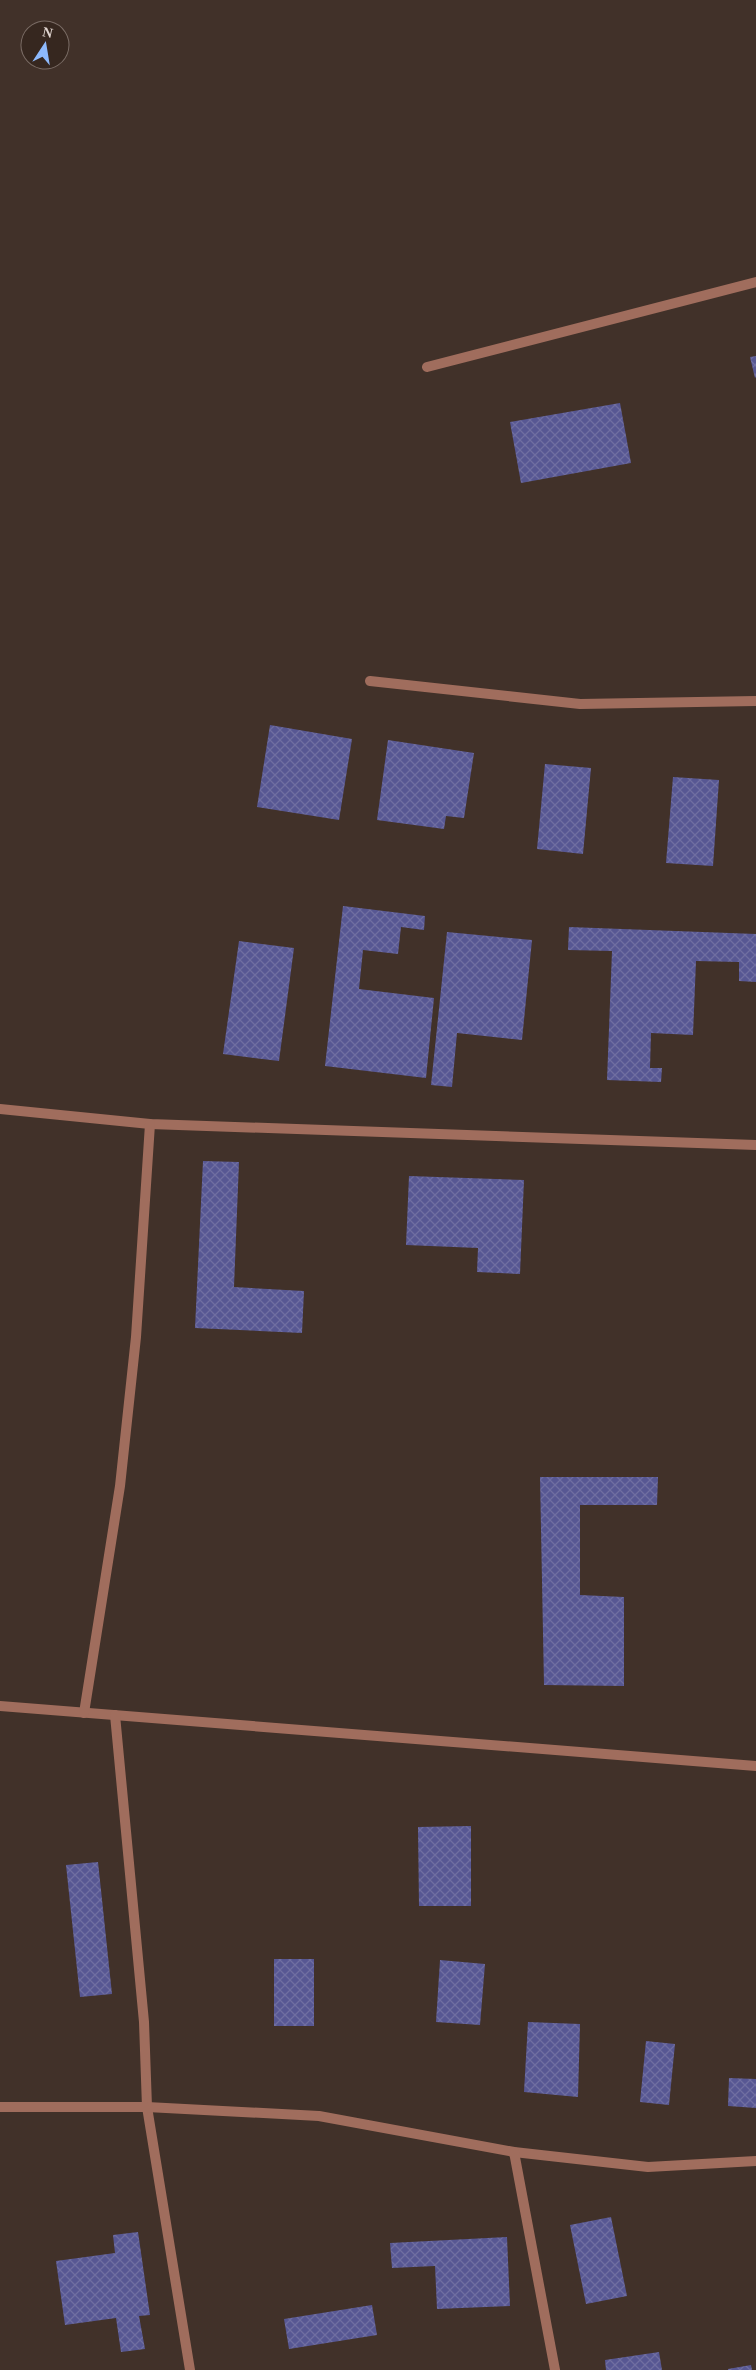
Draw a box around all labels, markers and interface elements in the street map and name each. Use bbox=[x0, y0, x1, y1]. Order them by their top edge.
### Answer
north arrow bbox=[20, 20, 70, 70]
text: N bbox=[41, 24, 54, 41]

